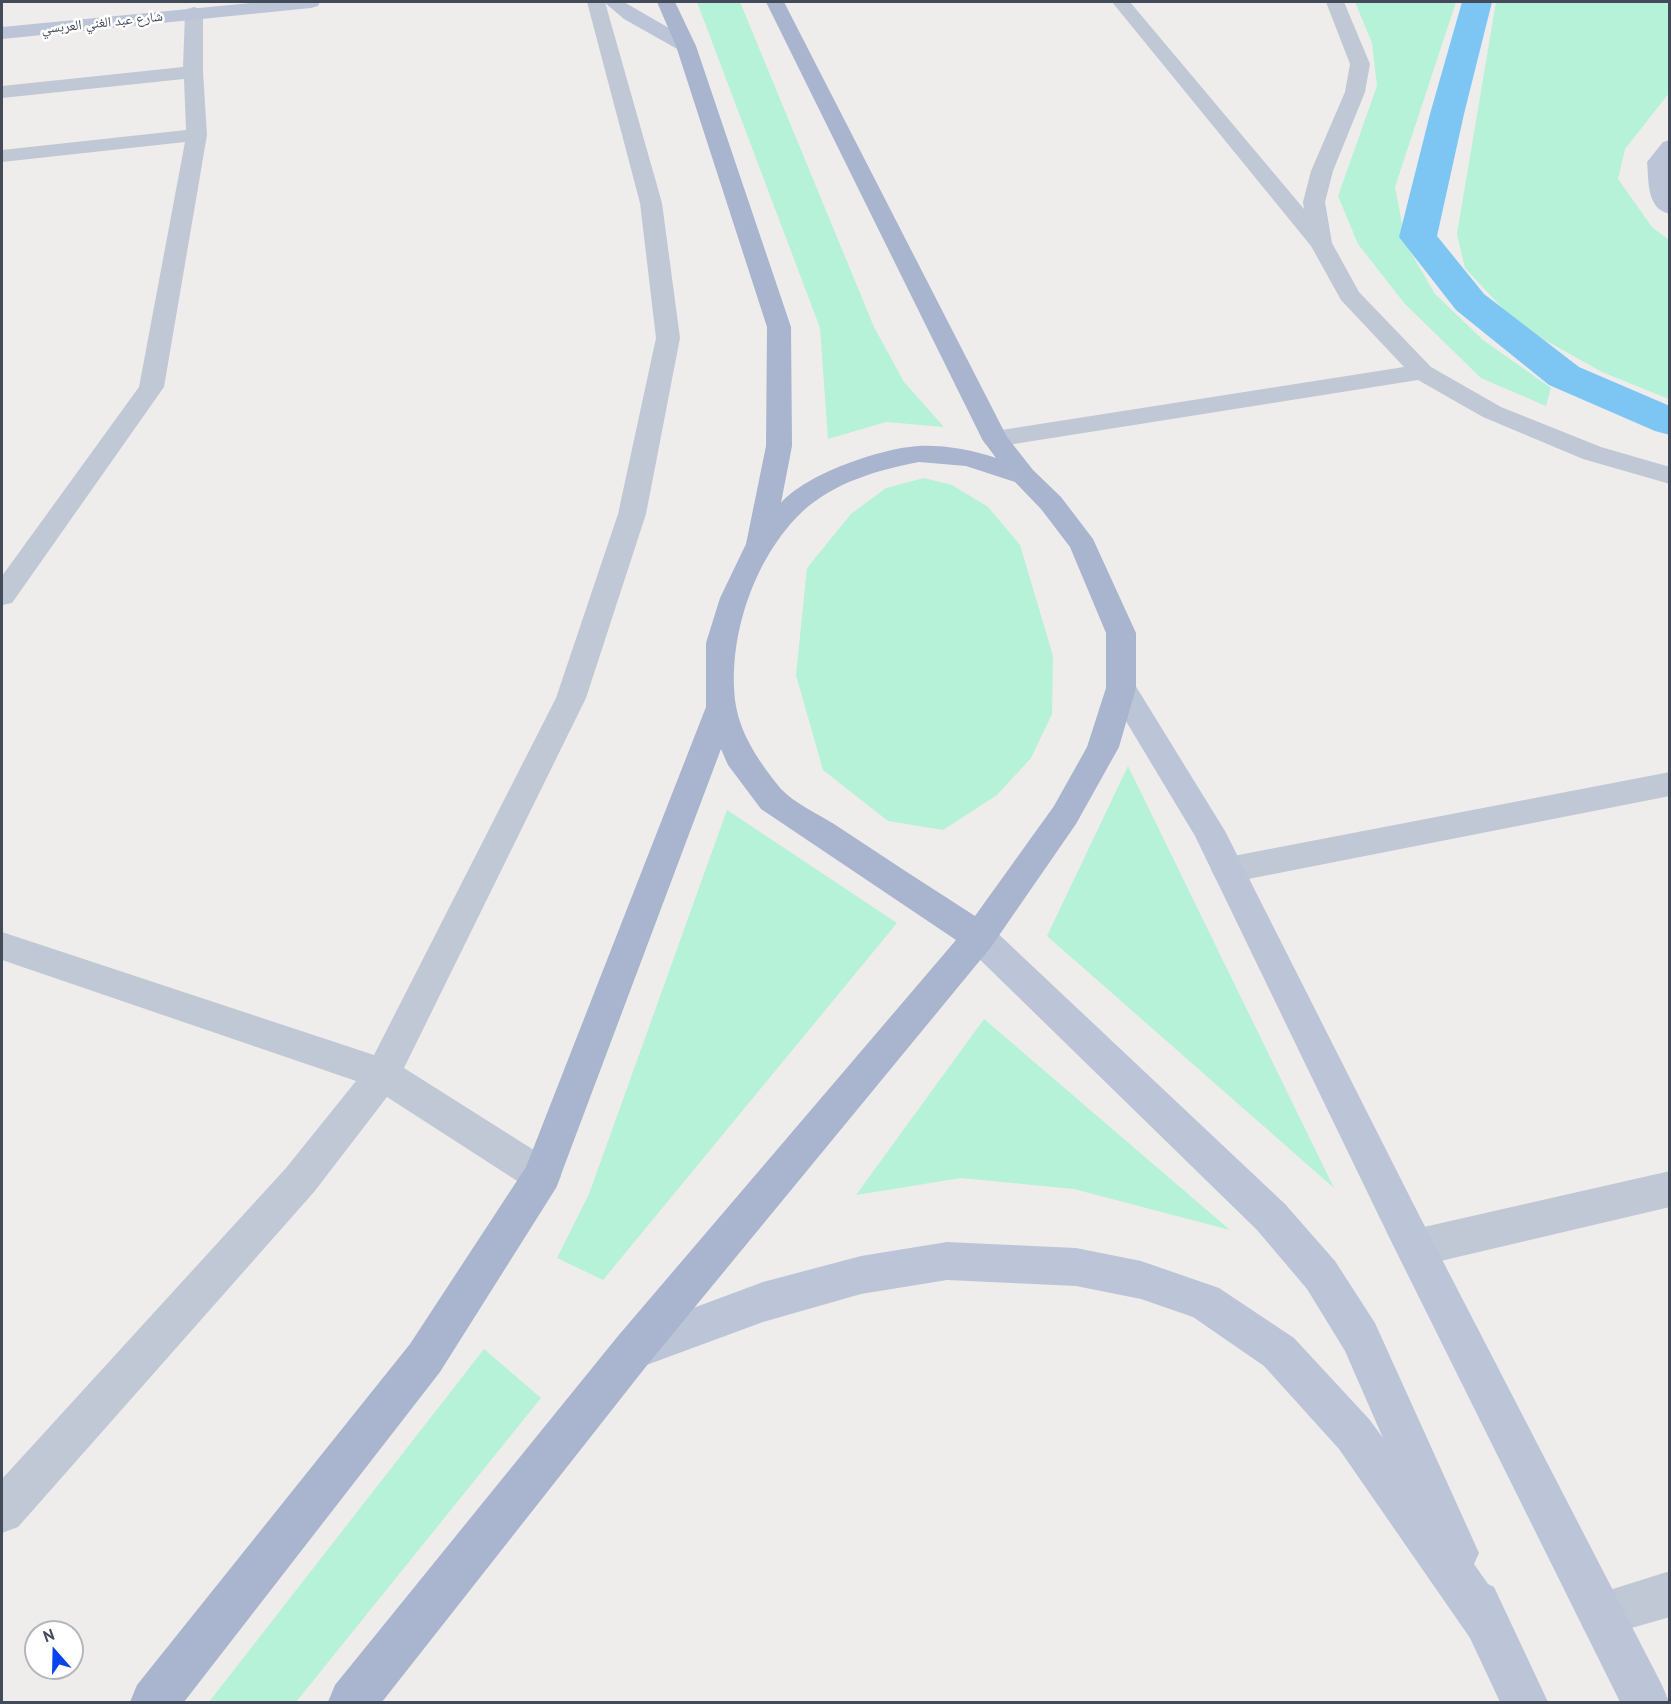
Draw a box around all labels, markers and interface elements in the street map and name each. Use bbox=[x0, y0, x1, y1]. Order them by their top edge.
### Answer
street label: شارع عبد الغني العربسي bbox=[40, 8, 164, 38]
north arrow bbox=[24, 1620, 84, 1680]
text: N bbox=[40, 1624, 57, 1646]

